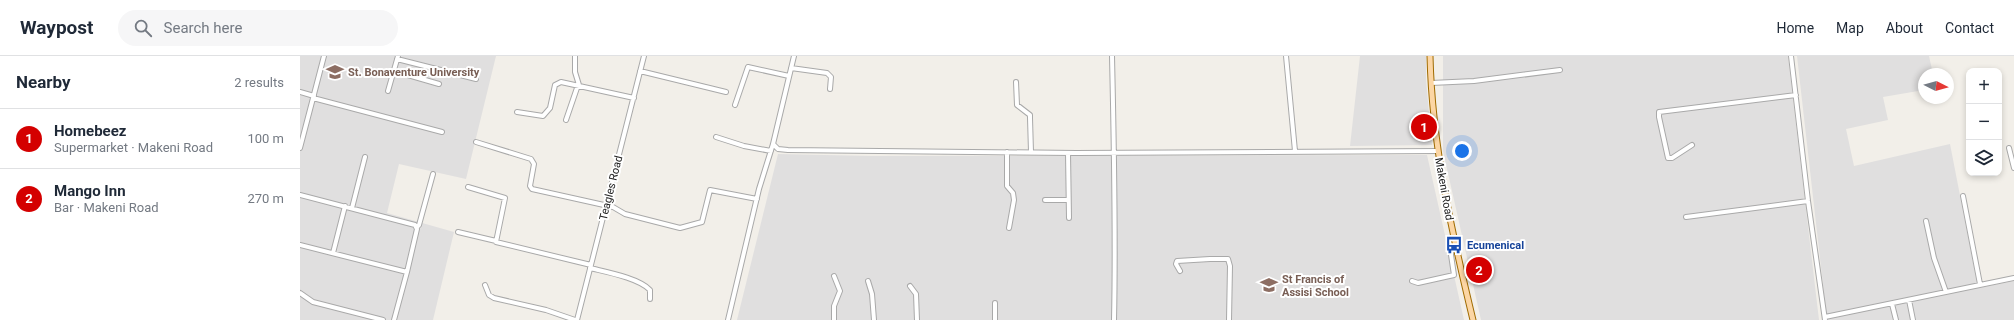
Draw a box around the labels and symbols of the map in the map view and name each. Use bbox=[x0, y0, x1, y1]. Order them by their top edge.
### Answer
school or university icon: St. Bonaventure University bbox=[325, 62, 345, 82]
place label: St. Bonaventure University bbox=[348, 66, 480, 79]
north arrow bbox=[1918, 68, 1954, 104]
pin: 1 bbox=[1411, 112, 1437, 142]
your location bbox=[1452, 141, 1472, 161]
street label: Teagles Road bbox=[597, 154, 625, 222]
street label: Makeni Road bbox=[1432, 157, 1456, 221]
bus stop icon: Ecumenical bbox=[1444, 235, 1464, 255]
place label: Ecumenical bbox=[1467, 239, 1524, 252]
pin: 2 bbox=[1466, 255, 1492, 285]
place label: St Francis of Assisi School bbox=[1282, 273, 1349, 299]
school or university icon: St Francis of Assisi School bbox=[1259, 275, 1279, 295]

